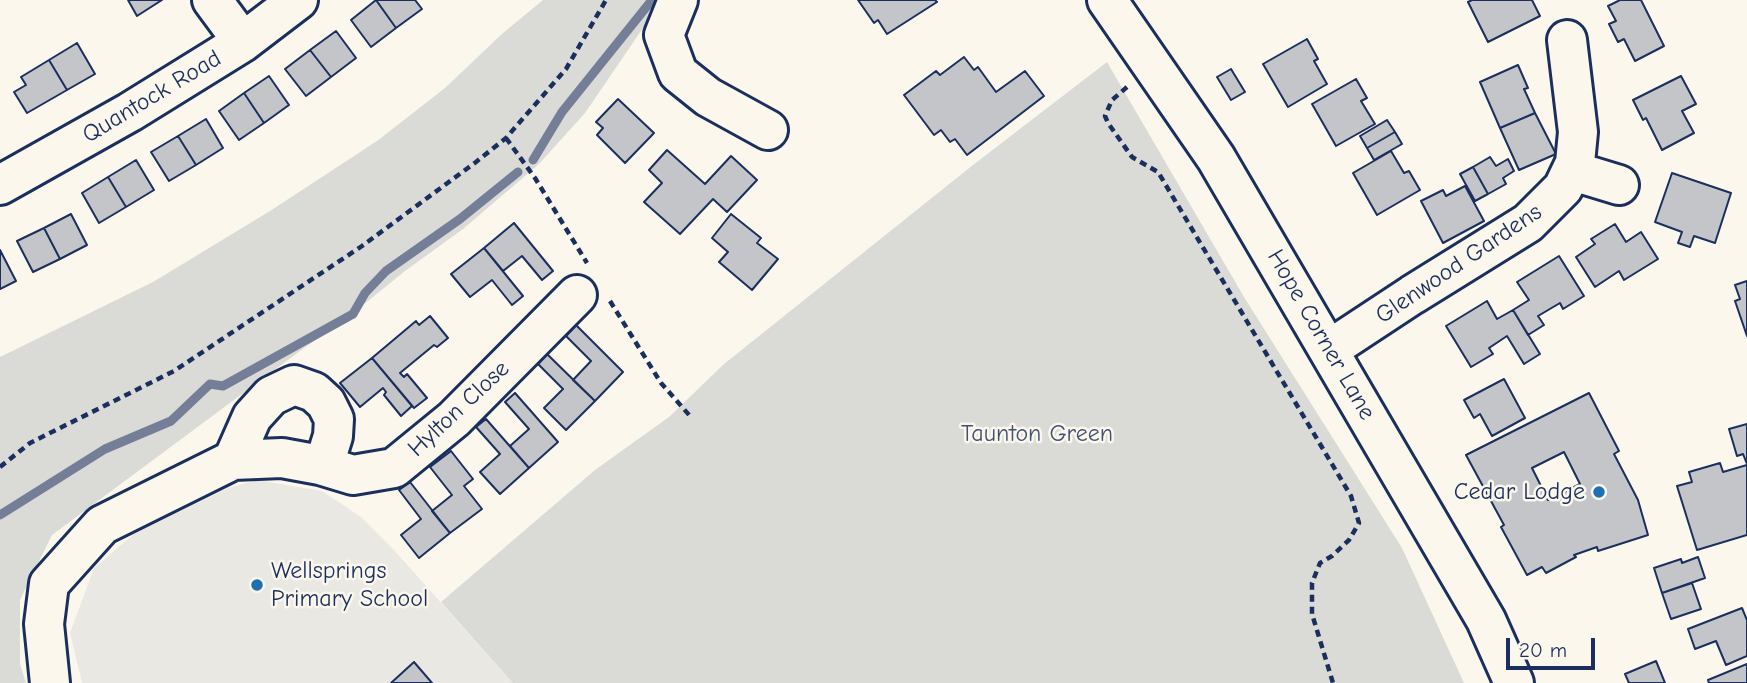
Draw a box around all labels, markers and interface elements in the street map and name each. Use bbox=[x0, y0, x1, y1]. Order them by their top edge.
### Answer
street label: Quantock Road bbox=[77, 44, 227, 150]
street label: Glenwood Gardens bbox=[1370, 198, 1548, 330]
street label: Hope Corner Lane bbox=[1261, 245, 1381, 425]
street label: Hylton Close bbox=[402, 355, 516, 463]
park label: Taunton Green bbox=[961, 420, 1113, 448]
place label: Cedar Lodge bbox=[1454, 478, 1585, 506]
marker: Cedar Lodge bbox=[1591, 484, 1607, 500]
place label: Wellsprings Primary School bbox=[271, 557, 428, 613]
marker: Wellsprings Primary School bbox=[249, 577, 265, 593]
scale bar bbox=[1509, 624, 1598, 668]
text: 20 m bbox=[1519, 638, 1567, 662]

